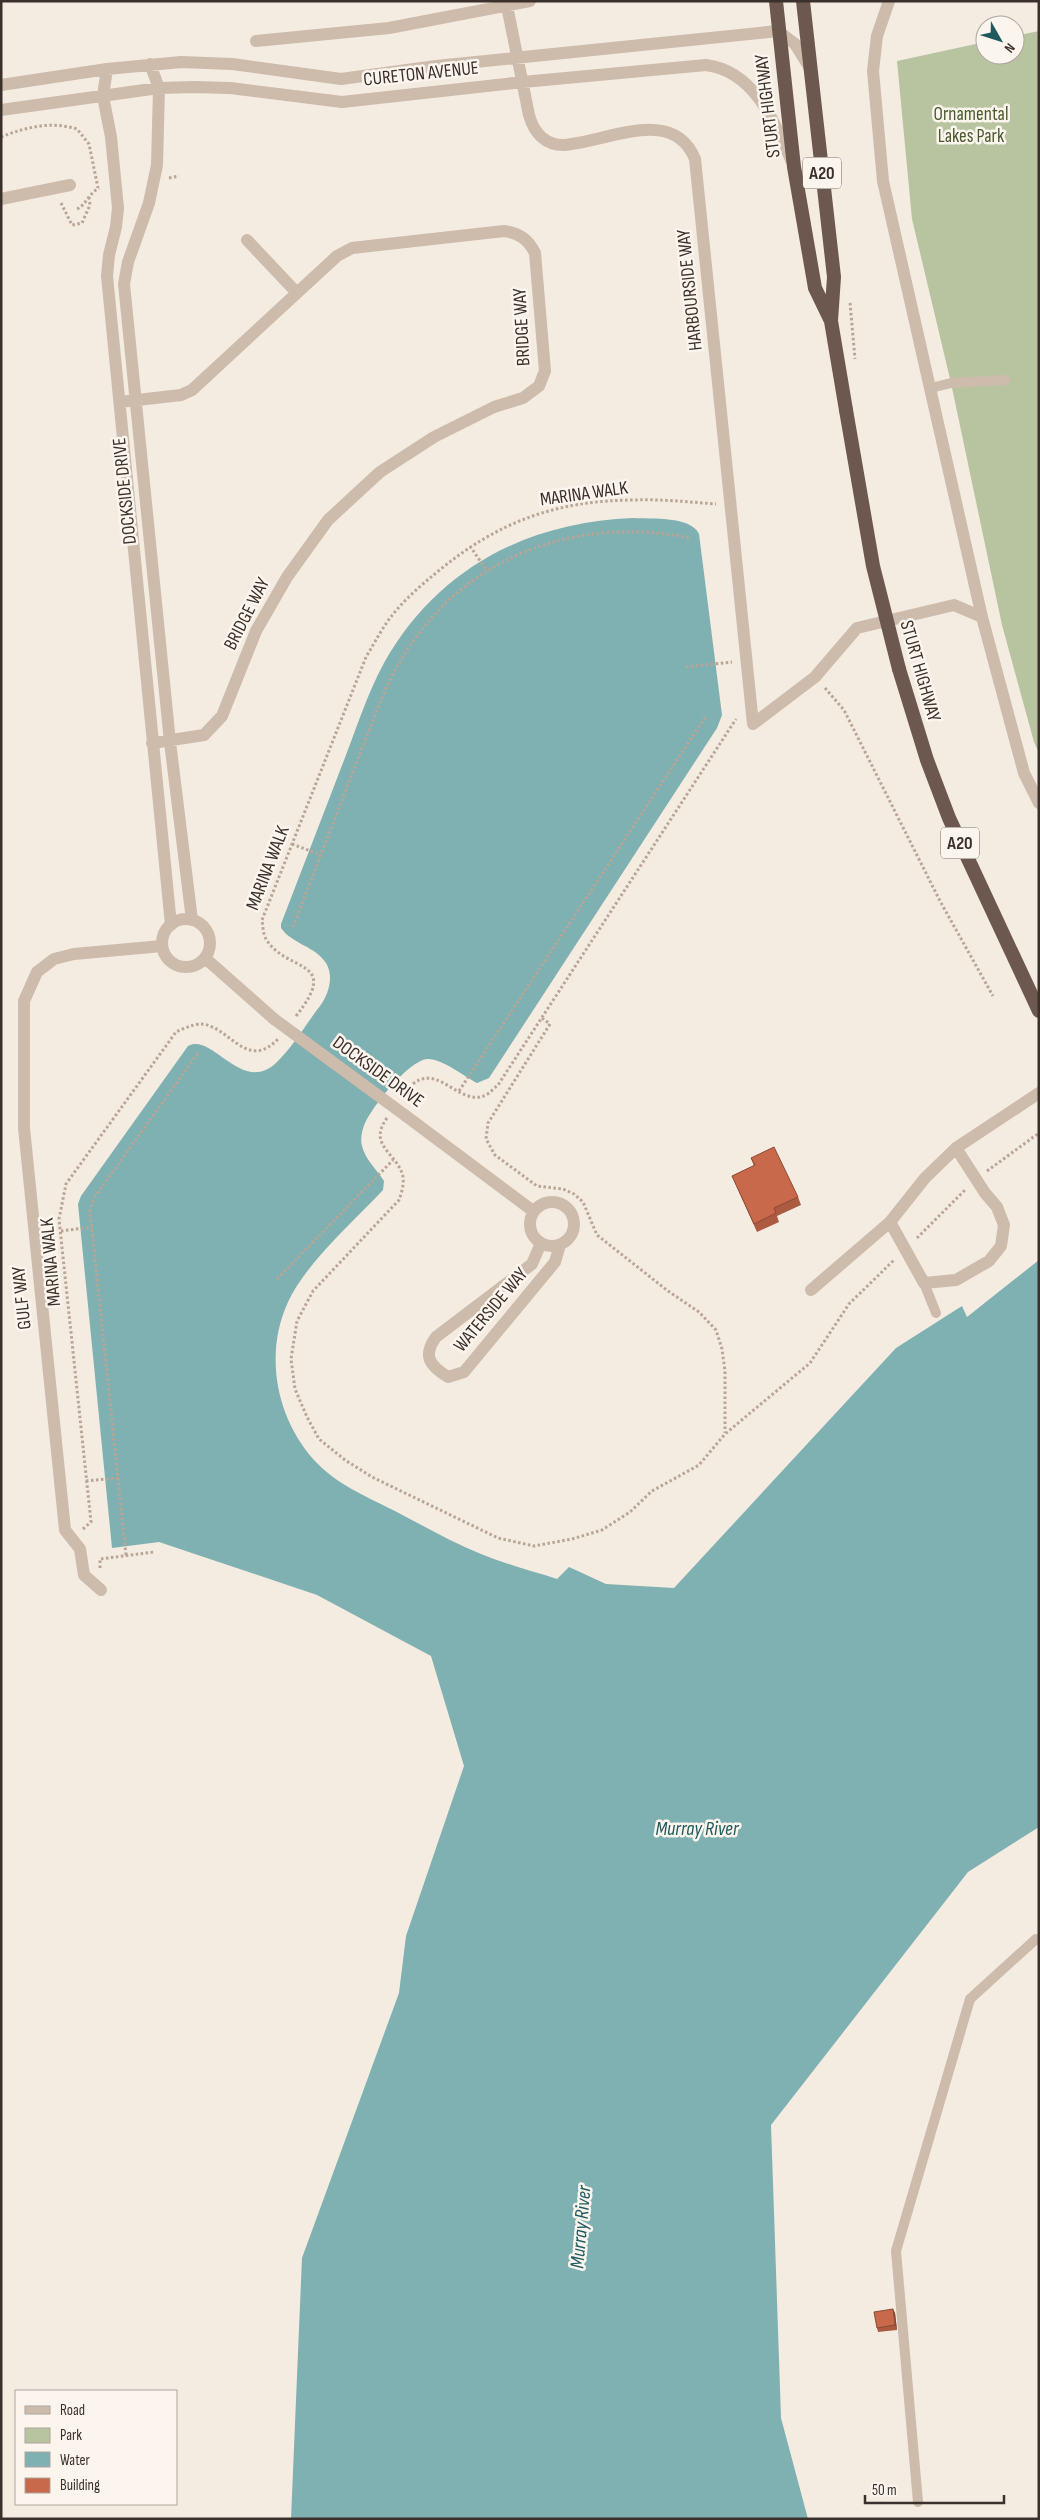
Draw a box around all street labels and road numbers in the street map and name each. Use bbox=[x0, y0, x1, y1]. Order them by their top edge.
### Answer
street label: STURT HIGHWAY bbox=[750, 53, 786, 159]
street label: CURETON AVENUE bbox=[362, 57, 480, 91]
road number: A20 bbox=[803, 158, 841, 188]
street label: HARBOURSIDE WAY bbox=[672, 228, 708, 352]
street label: BRIDGE WAY bbox=[508, 287, 536, 367]
street label: DOCKSIDE DRIVE bbox=[108, 437, 142, 545]
street label: MARINA WALK bbox=[539, 476, 630, 512]
street label: BRIDGE WAY bbox=[219, 574, 275, 654]
street label: STURT HIGHWAY bbox=[895, 618, 945, 724]
street label: MARINA WALK bbox=[241, 822, 295, 913]
road number: A20 bbox=[941, 828, 979, 858]
street label: DOCKSIDE DRIVE bbox=[328, 1031, 428, 1113]
street label: MARINA WALK bbox=[36, 1217, 66, 1307]
street label: WATERSIDE WAY bbox=[449, 1263, 533, 1357]
street label: GULF WAY bbox=[7, 1265, 37, 1331]

